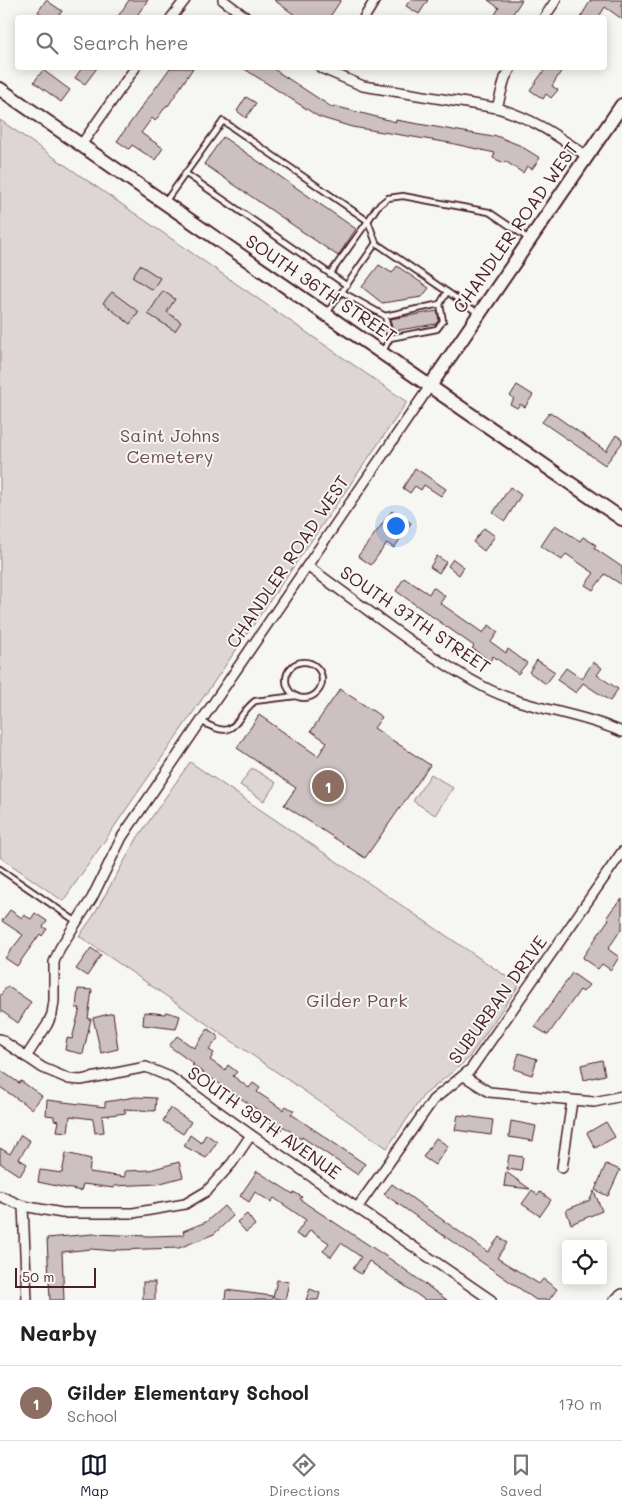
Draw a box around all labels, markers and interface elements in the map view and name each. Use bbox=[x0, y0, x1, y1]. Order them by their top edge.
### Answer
search box bbox=[15, 15, 607, 70]
icon: search bbox=[33, 29, 61, 57]
text: Search here bbox=[73, 30, 189, 55]
street label: CHANDLER ROAD WEST bbox=[447, 137, 583, 318]
street label: SOUTH 36TH STREET bbox=[241, 229, 402, 348]
park label: Saint Johns Cemetery bbox=[120, 423, 220, 468]
street label: CHANDLER ROAD WEST bbox=[220, 470, 354, 653]
your location bbox=[383, 513, 409, 539]
street label: SOUTH 37TH STREET bbox=[336, 560, 495, 678]
pin: 1 bbox=[312, 767, 344, 805]
street label: SUBURBAN DRIVE bbox=[442, 930, 552, 1068]
park label: Gilder Park bbox=[306, 988, 408, 1012]
street label: SOUTH 39TH AVENUE bbox=[183, 1060, 346, 1184]
map controls bbox=[562, 1240, 607, 1285]
button: locate bbox=[562, 1240, 607, 1285]
scale bar bbox=[15, 1265, 96, 1288]
text: 50 m bbox=[22, 1267, 54, 1286]
text: Nearby bbox=[20, 1319, 97, 1346]
text: Gilder Elementary School bbox=[67, 1380, 309, 1405]
text: 1 bbox=[32, 1393, 40, 1414]
text: 170 m bbox=[558, 1393, 602, 1414]
text: School bbox=[67, 1405, 117, 1426]
tab: Map bbox=[80, 1451, 109, 1500]
tab: Directions bbox=[269, 1451, 340, 1500]
tab: Saved bbox=[500, 1451, 542, 1500]

